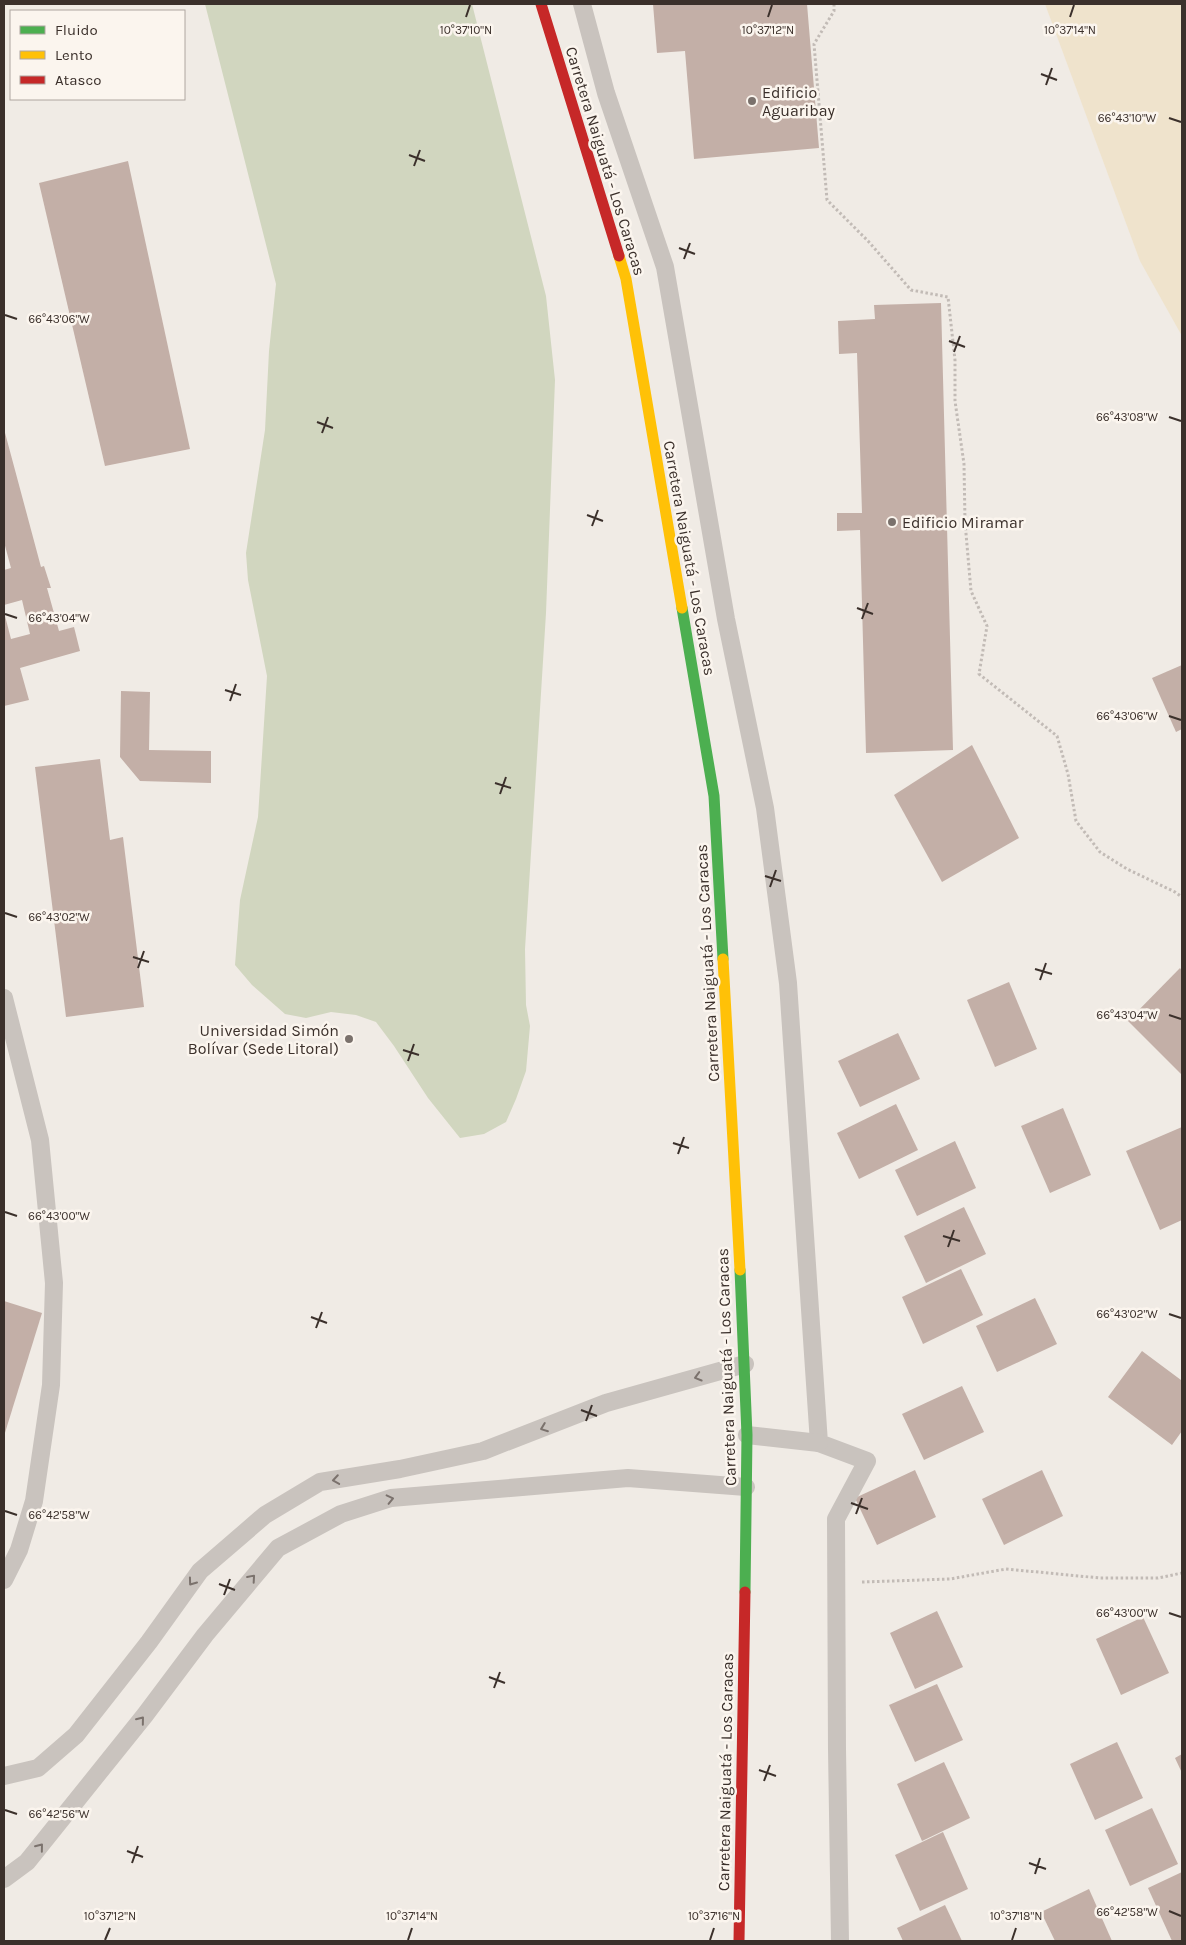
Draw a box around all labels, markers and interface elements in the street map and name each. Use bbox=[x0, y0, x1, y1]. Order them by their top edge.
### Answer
legend bbox=[10, 10, 185, 100]
text: Fluido bbox=[55, 21, 98, 39]
text: 10°37'10"N bbox=[440, 23, 492, 37]
text: 10°37'12"N bbox=[742, 23, 794, 37]
text: 10°37'14"N bbox=[1044, 23, 1096, 37]
street label: Carretera Naiguatá - Los Caracas bbox=[562, 44, 649, 278]
text: Lento bbox=[55, 46, 93, 64]
text: Atasco bbox=[55, 71, 101, 89]
place label: Edificio Aguaribay bbox=[762, 83, 836, 120]
marker: Edificio Aguaribay bbox=[746, 95, 758, 107]
text: 66°43'10"W bbox=[1098, 111, 1157, 125]
text: 66°43'06"W bbox=[28, 312, 90, 326]
text: 66°43'08"W bbox=[1096, 410, 1158, 424]
street label: Carretera Naiguatá - Los Caracas bbox=[659, 439, 720, 677]
place label: Edificio Miramar bbox=[902, 513, 1024, 532]
marker: Edificio Miramar bbox=[886, 516, 898, 528]
text: 66°43'04"W bbox=[28, 611, 90, 625]
text: 66°43'06"W bbox=[1096, 709, 1158, 723]
street label: Carretera Naiguatá - Los Caracas bbox=[692, 844, 723, 1082]
text: 66°43'02"W bbox=[28, 910, 90, 924]
text: 66°43'04"W bbox=[1096, 1008, 1158, 1022]
place label: Universidad Simón Bolívar (Sede Litoral) bbox=[188, 1021, 339, 1058]
marker: Universidad Simón Bolívar (Sede Litoral) bbox=[343, 1033, 355, 1045]
text: 66°43'00"W bbox=[28, 1209, 90, 1223]
street label: Carretera Naiguatá - Los Caracas bbox=[713, 1248, 740, 1486]
text: 66°43'02"W bbox=[1096, 1307, 1158, 1321]
one-way arrow bbox=[695, 1372, 703, 1382]
one-way arrow bbox=[540, 1421, 549, 1432]
one-way arrow bbox=[332, 1474, 341, 1484]
one-way arrow bbox=[385, 1494, 394, 1505]
text: 66°42'58"W bbox=[28, 1508, 90, 1522]
one-way arrow bbox=[246, 1575, 255, 1584]
one-way arrow bbox=[189, 1576, 198, 1586]
text: 66°43'00"W bbox=[1096, 1606, 1158, 1620]
street label: Carretera Naiguatá - Los Caracas bbox=[714, 1653, 737, 1891]
one-way arrow bbox=[135, 1717, 143, 1726]
text: 66°42'56"W bbox=[28, 1807, 90, 1821]
one-way arrow bbox=[34, 1844, 42, 1853]
text: 66°42'58"W bbox=[1096, 1905, 1158, 1919]
text: 10°37'12"N bbox=[84, 1909, 136, 1923]
text: 10°37'14"N bbox=[386, 1909, 438, 1923]
text: 10°37'16"N bbox=[688, 1909, 740, 1923]
text: 10°37'18"N bbox=[990, 1909, 1042, 1923]

